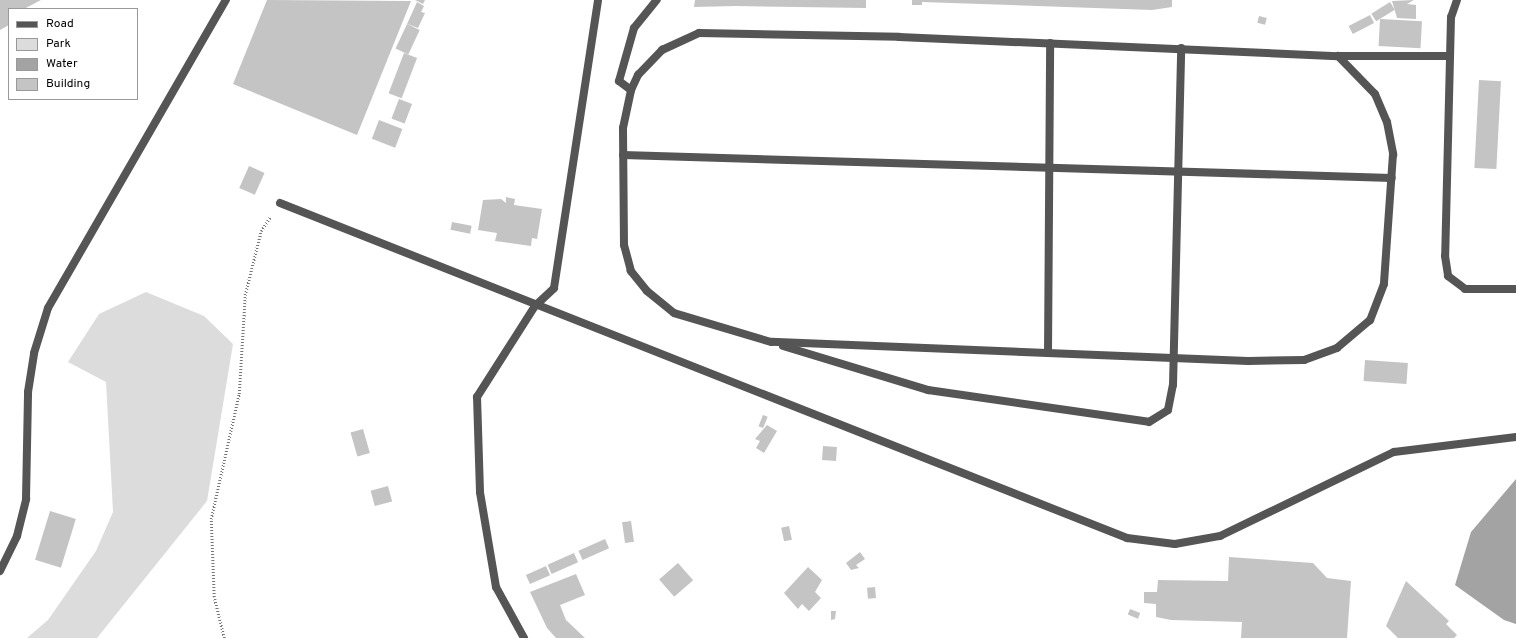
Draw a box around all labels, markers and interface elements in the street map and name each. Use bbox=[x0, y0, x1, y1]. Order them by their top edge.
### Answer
legend bbox=[8, 8, 138, 100]
text: Road bbox=[46, 16, 74, 32]
text: Park bbox=[46, 36, 71, 52]
text: Water bbox=[46, 56, 78, 72]
text: Building bbox=[46, 76, 90, 92]

